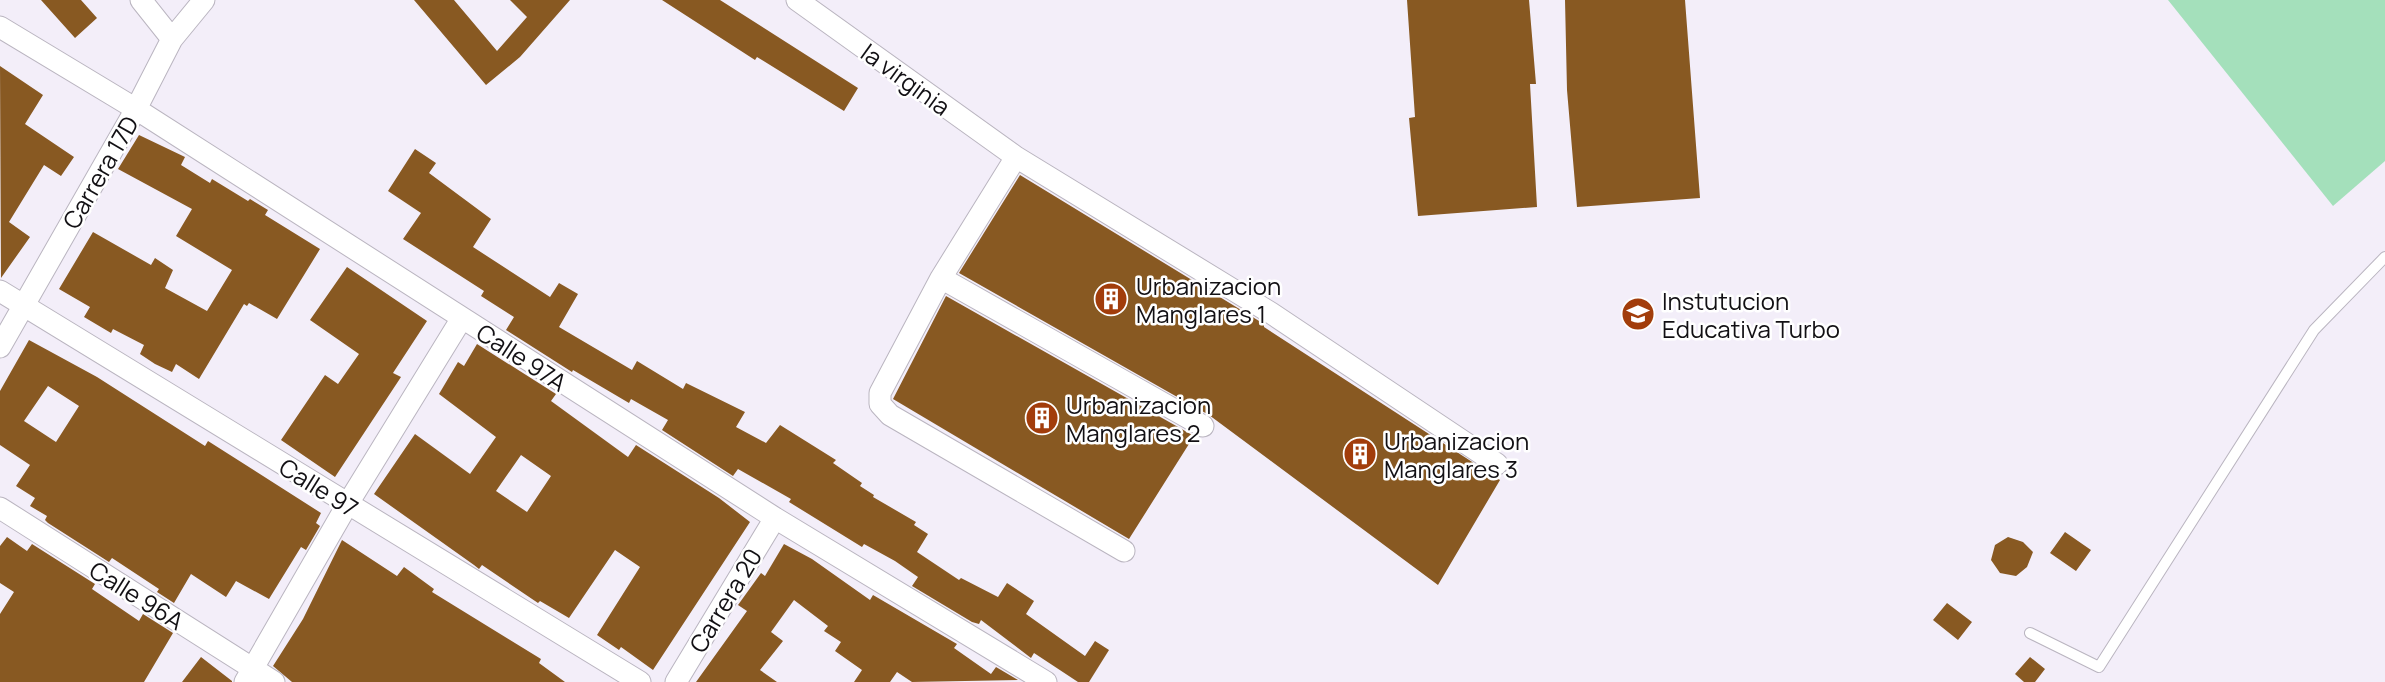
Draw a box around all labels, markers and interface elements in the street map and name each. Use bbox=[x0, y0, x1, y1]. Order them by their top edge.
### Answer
street label: la virginia bbox=[855, 35, 957, 123]
street label: Carrera 17D bbox=[54, 109, 146, 235]
place label: Urbanizacion Manglares 1 bbox=[1136, 269, 1281, 330]
building icon: Urbanizacion Manglares 1 bbox=[1092, 280, 1130, 318]
place label: Instutucion Educativa Turbo bbox=[1662, 284, 1840, 345]
school or university icon: Instutucion Educativa Turbo bbox=[1619, 295, 1657, 333]
street label: Calle 97A bbox=[470, 316, 574, 398]
place label: Urbanizacion Manglares 2 bbox=[1066, 388, 1211, 449]
building icon: Urbanizacion Manglares 2 bbox=[1023, 399, 1061, 437]
place label: Urbanizacion Manglares 3 bbox=[1384, 424, 1529, 485]
building icon: Urbanizacion Manglares 3 bbox=[1341, 435, 1379, 473]
street label: Calle 97 bbox=[273, 450, 365, 524]
street label: Carrera 20 bbox=[681, 542, 769, 658]
street label: Calle 96A bbox=[84, 553, 190, 637]

